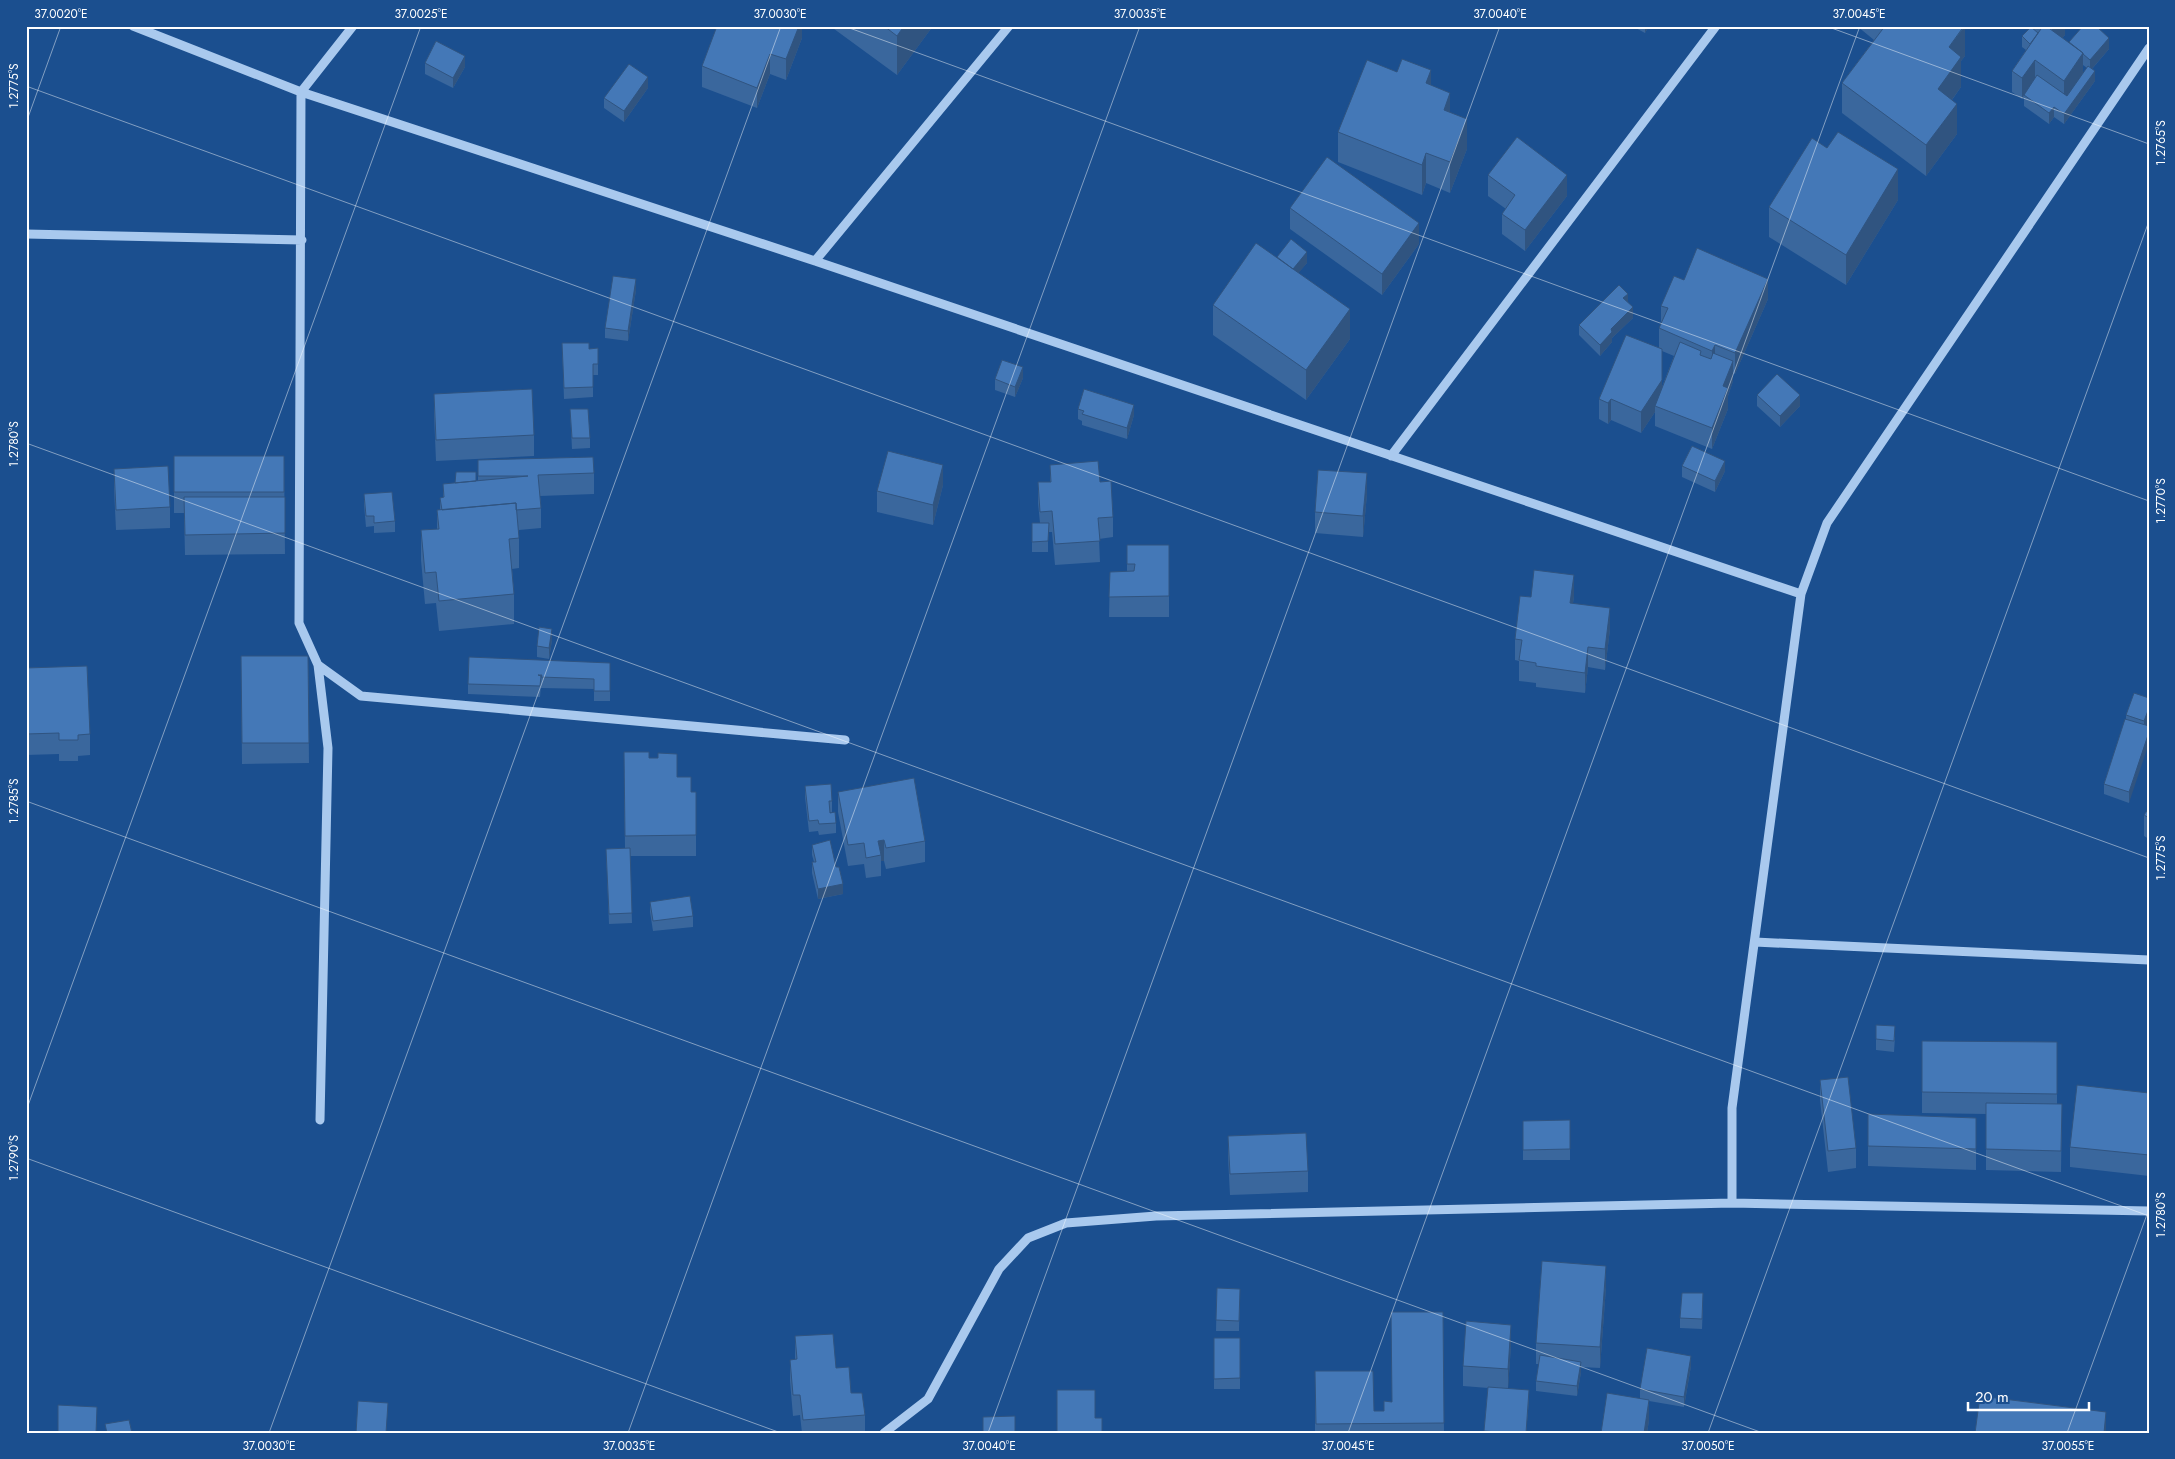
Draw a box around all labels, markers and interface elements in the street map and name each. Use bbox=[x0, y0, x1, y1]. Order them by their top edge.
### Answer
text: 37.0020°E bbox=[34, 5, 88, 23]
text: 37.0025°E bbox=[394, 5, 448, 23]
text: 37.0030°E bbox=[753, 5, 807, 23]
text: 37.0035°E bbox=[1114, 5, 1166, 23]
text: 37.0040°E bbox=[1473, 5, 1527, 23]
text: 37.0045°E bbox=[1832, 5, 1886, 23]
text: 1.2775°S bbox=[5, 63, 23, 109]
text: 1.2765°S bbox=[2152, 120, 2170, 166]
text: 1.2780°S bbox=[5, 421, 23, 467]
text: 1.2770°S bbox=[2152, 478, 2170, 524]
text: 1.2785°S bbox=[5, 778, 23, 824]
text: 1.2775°S bbox=[2152, 835, 2170, 881]
text: 1.2790°S bbox=[5, 1135, 23, 1181]
text: 1.2780°S bbox=[2152, 1192, 2170, 1238]
scale bar bbox=[1968, 1379, 2089, 1411]
text: 20 m bbox=[1975, 1386, 2009, 1408]
text: 37.0030°E bbox=[242, 1437, 296, 1455]
text: 37.0035°E bbox=[603, 1437, 655, 1455]
text: 37.0040°E bbox=[962, 1437, 1016, 1455]
text: 37.0045°E bbox=[1321, 1437, 1375, 1455]
text: 37.0050°E bbox=[1681, 1437, 1735, 1455]
text: 37.0055°E bbox=[2042, 1437, 2094, 1455]

